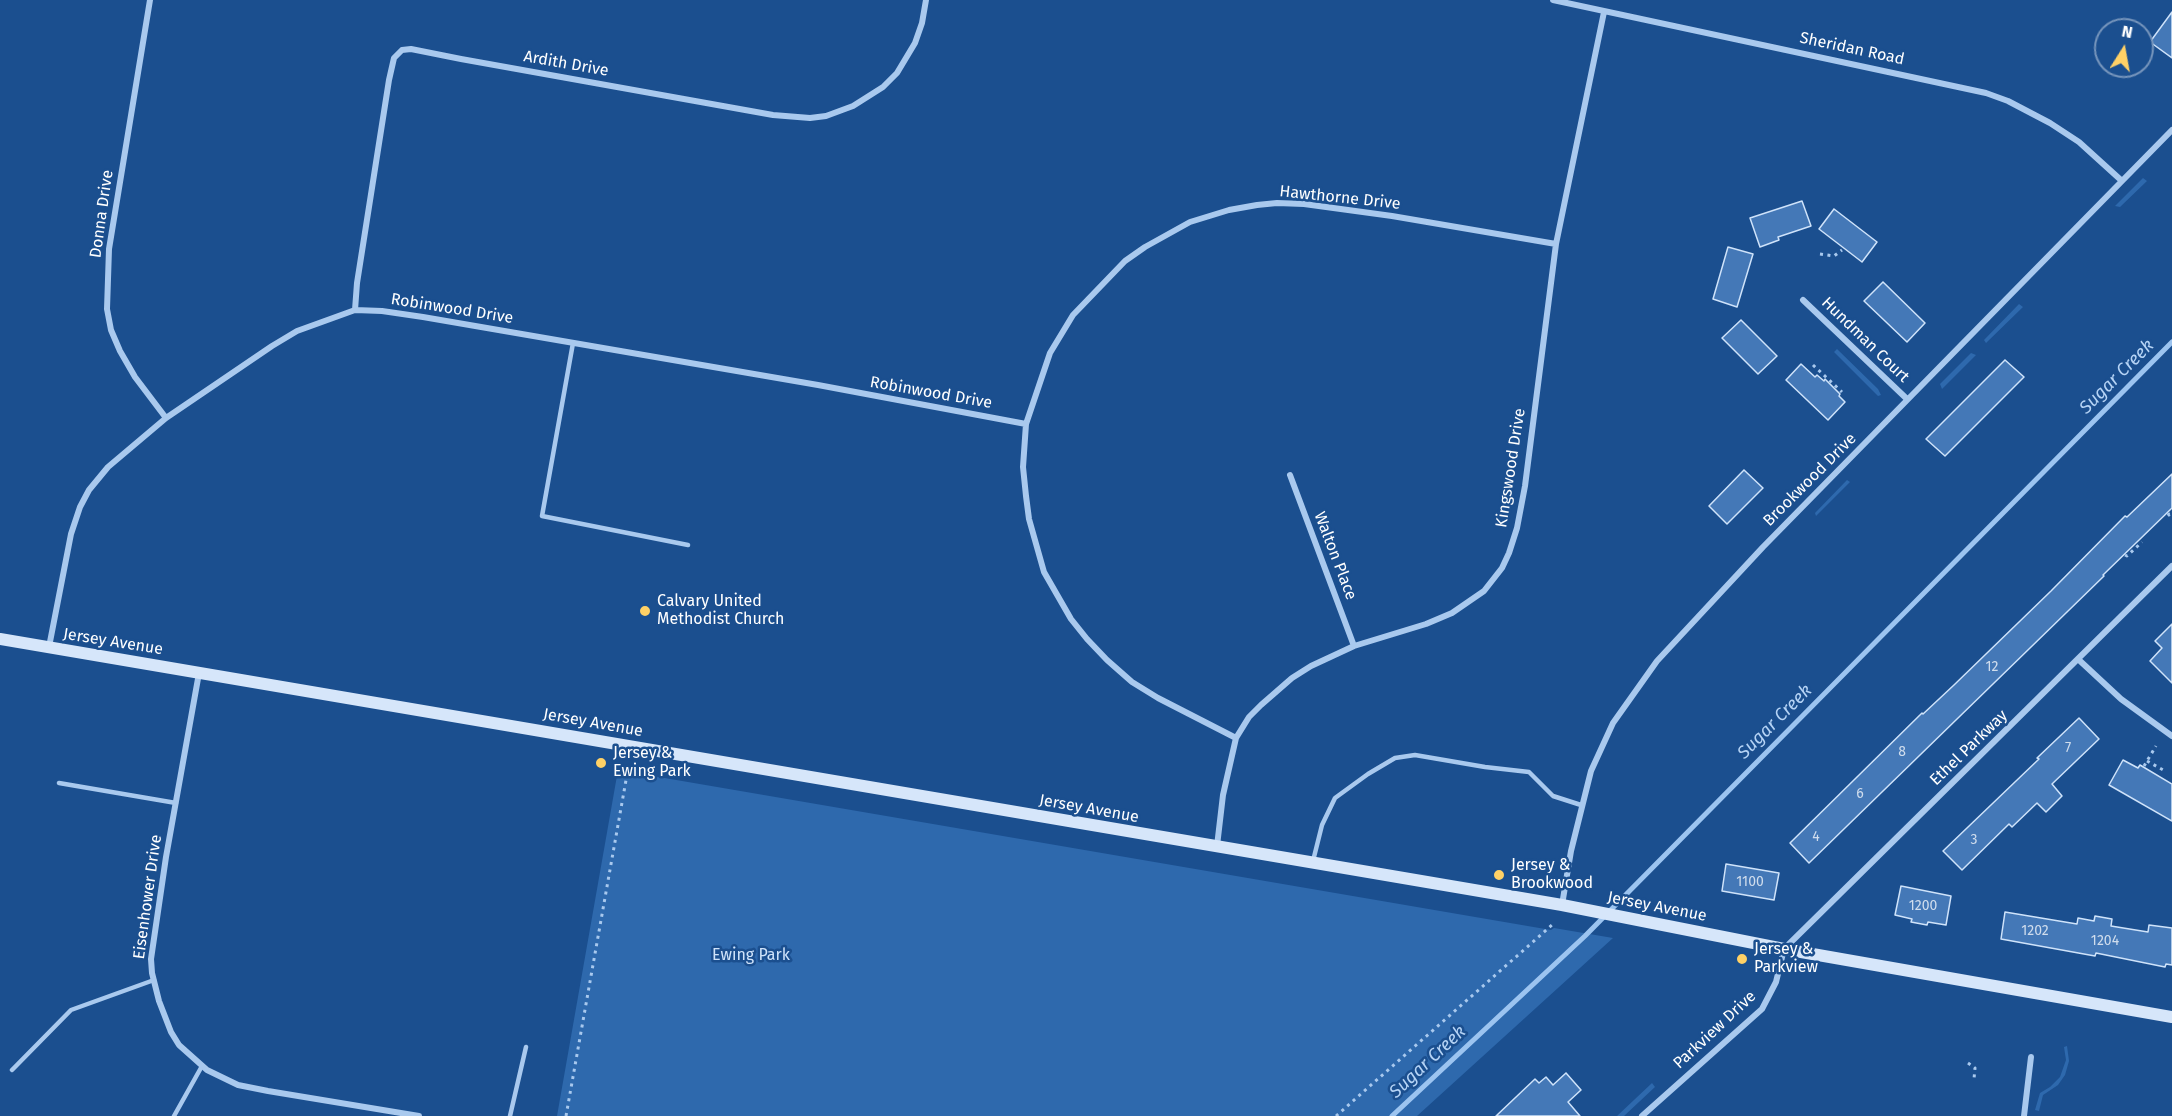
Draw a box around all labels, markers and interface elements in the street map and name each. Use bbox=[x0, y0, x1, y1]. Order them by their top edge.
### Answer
north arrow bbox=[2094, 18, 2154, 78]
text: N bbox=[2120, 21, 2134, 42]
street label: Sheridan Road bbox=[1798, 29, 1906, 69]
street label: Ardith Drive bbox=[522, 47, 610, 81]
street label: Donna Drive bbox=[86, 169, 118, 259]
street label: Hawthorne Drive bbox=[1279, 182, 1401, 214]
street label: Robinwood Drive bbox=[389, 290, 515, 328]
street label: Hundman Court bbox=[1817, 293, 1913, 387]
water label: Sugar Creek bbox=[2075, 335, 2159, 419]
street label: Robinwood Drive bbox=[868, 373, 994, 413]
street label: Kingswood Drive bbox=[1492, 407, 1530, 529]
street label: Brookwood Drive bbox=[1759, 429, 1861, 531]
street label: Walton Place bbox=[1309, 509, 1361, 603]
place label: Calvary United Methodist Church bbox=[657, 592, 784, 630]
marker: Calvary United Methodist Church bbox=[638, 604, 652, 618]
street label: Jersey Avenue bbox=[62, 625, 164, 659]
house number: 12 bbox=[1986, 659, 1998, 675]
water label: Sugar Creek bbox=[1733, 680, 1817, 764]
street label: Jersey Avenue bbox=[542, 705, 644, 741]
street label: Ethel Parkway bbox=[1926, 706, 2012, 790]
house number: 7 bbox=[2065, 740, 2071, 756]
place label: Jersey & Ewing Park bbox=[613, 744, 691, 782]
house number: 8 bbox=[1898, 744, 1906, 760]
marker: Jersey & Ewing Park bbox=[594, 756, 608, 770]
house number: 6 bbox=[1856, 786, 1864, 802]
street label: Jersey Avenue bbox=[1038, 791, 1140, 827]
house number: 4 bbox=[1812, 829, 1820, 845]
house number: 3 bbox=[1971, 832, 1977, 848]
street label: Eisenhower Drive bbox=[130, 834, 166, 960]
place label: Jersey & Brookwood bbox=[1511, 856, 1593, 894]
marker: Jersey & Brookwood bbox=[1492, 868, 1506, 882]
house number: 1100 bbox=[1736, 874, 1764, 890]
street label: Jersey Avenue bbox=[1606, 888, 1708, 926]
house number: 1200 bbox=[1909, 898, 1937, 914]
house number: 1202 bbox=[2021, 923, 2049, 939]
house number: 1204 bbox=[2091, 933, 2119, 949]
place label: Jersey & Parkview bbox=[1754, 940, 1818, 978]
park label: Ewing Park bbox=[712, 946, 790, 966]
marker: Jersey & Parkview bbox=[1735, 952, 1749, 966]
street label: Parkview Drive bbox=[1670, 987, 1760, 1073]
water label: Sugar Creek bbox=[1385, 1021, 1471, 1103]

